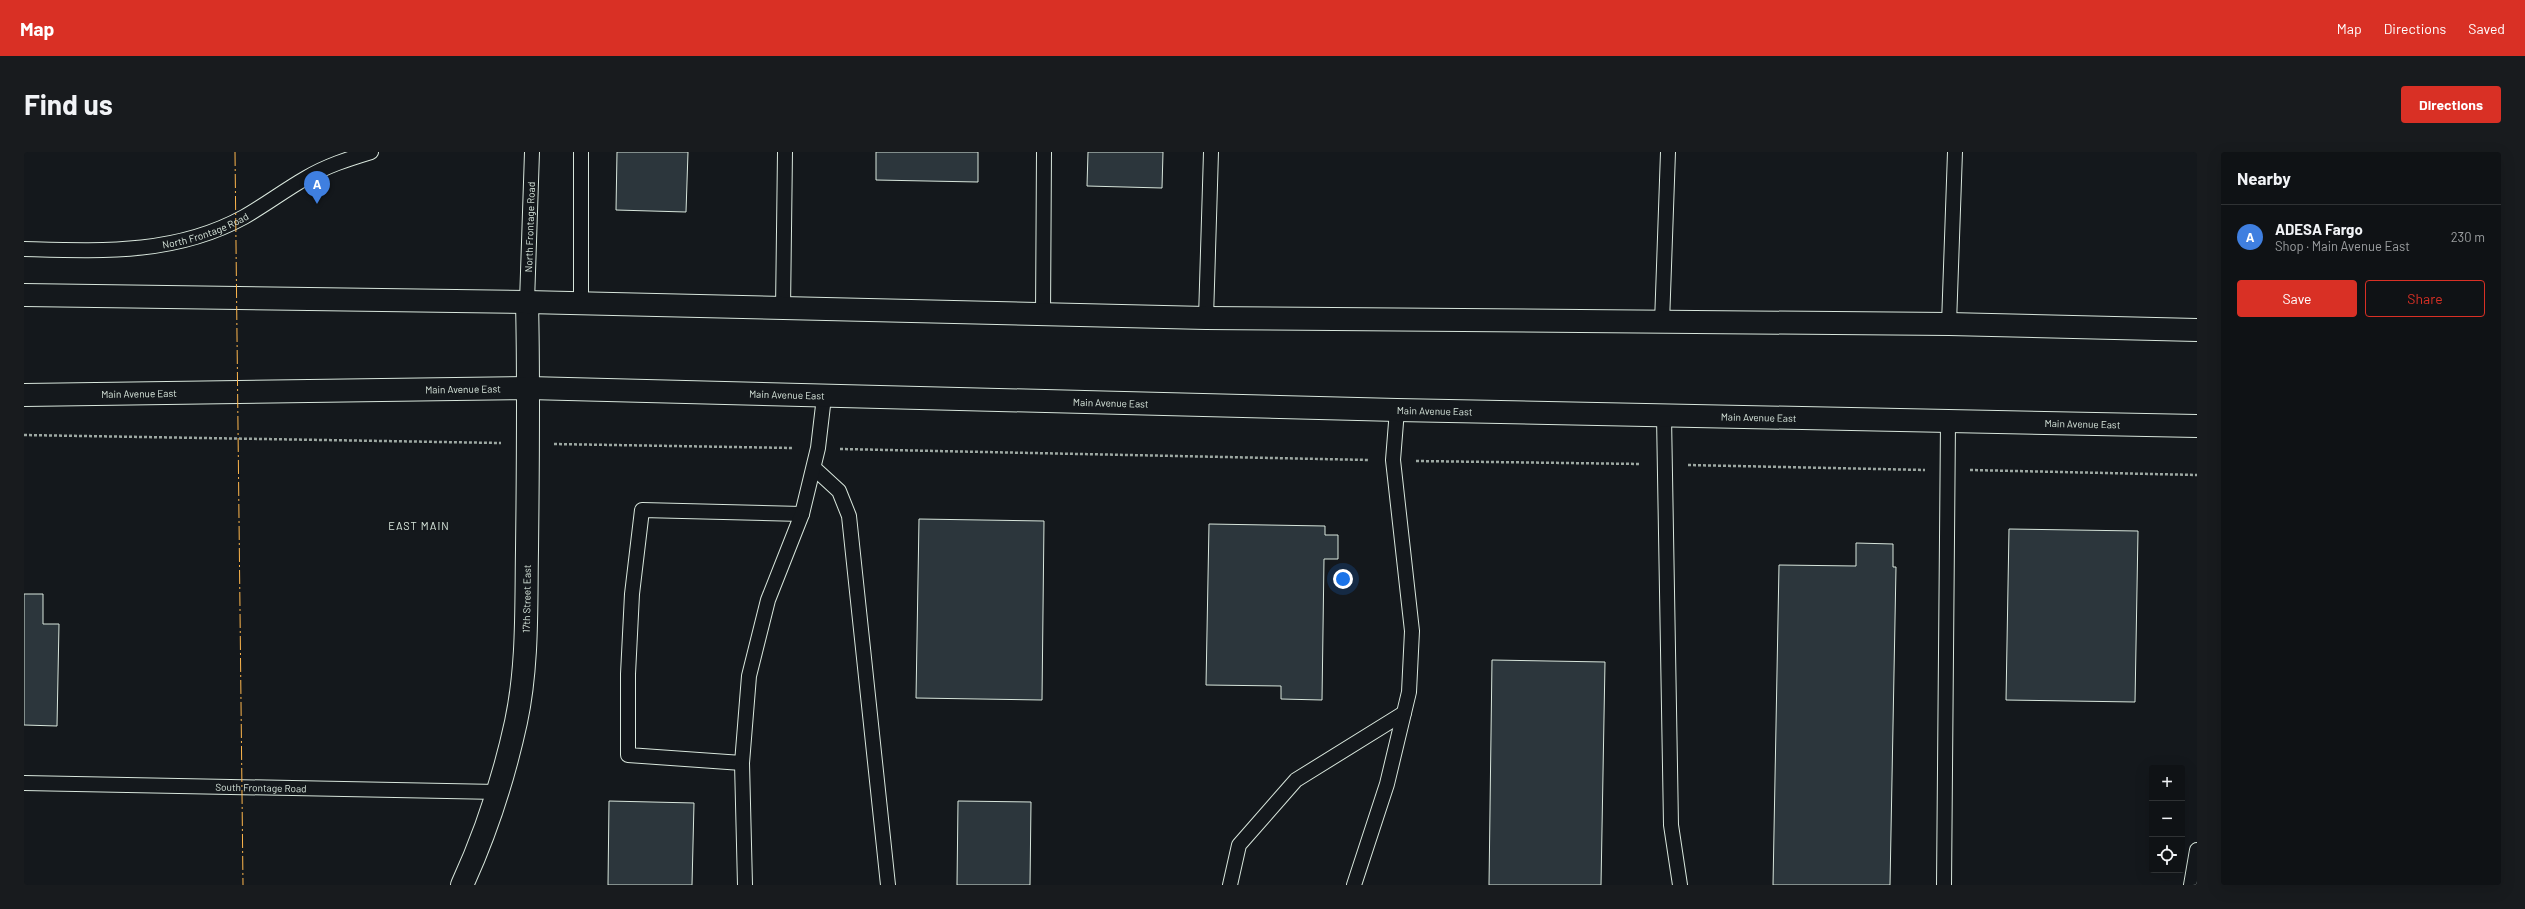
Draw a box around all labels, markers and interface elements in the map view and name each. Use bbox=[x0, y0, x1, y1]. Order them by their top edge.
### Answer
text: Map bbox=[20, 17, 54, 40]
text: Map bbox=[2337, 20, 2362, 37]
text: Directions bbox=[2384, 20, 2446, 37]
text: Saved bbox=[2468, 20, 2505, 37]
button: Directions bbox=[2401, 86, 2501, 123]
text: Find us bbox=[24, 87, 113, 121]
text: Nearby bbox=[2237, 168, 2291, 188]
pin: A bbox=[304, 171, 330, 204]
street label: North Frontage Road bbox=[522, 182, 537, 273]
street label: North Frontage Road bbox=[161, 210, 251, 251]
text: ADESA Fargo bbox=[2275, 220, 2363, 238]
text: A bbox=[2246, 229, 2254, 245]
text: 230 m bbox=[2451, 229, 2485, 245]
text: Shop · Main Avenue East bbox=[2275, 238, 2410, 254]
button: Save bbox=[2237, 280, 2357, 317]
button: Share bbox=[2365, 280, 2485, 317]
street label: Main Avenue East bbox=[425, 382, 501, 395]
street label: Main Avenue East bbox=[101, 387, 177, 400]
street label: Main Avenue East bbox=[749, 388, 825, 402]
street label: Main Avenue East bbox=[1073, 396, 1149, 410]
street label: Main Avenue East bbox=[1397, 404, 1473, 418]
street label: Main Avenue East bbox=[1721, 410, 1797, 424]
street label: Main Avenue East bbox=[2045, 417, 2121, 430]
district label: EAST MAIN bbox=[388, 519, 450, 532]
street label: 17th Street East bbox=[520, 564, 533, 633]
your location bbox=[1333, 569, 1353, 589]
map controls bbox=[2149, 765, 2185, 873]
button: + bbox=[2149, 765, 2185, 801]
street label: South Frontage Road bbox=[215, 781, 307, 794]
button: − bbox=[2149, 801, 2185, 837]
button: locate bbox=[2149, 837, 2185, 873]

